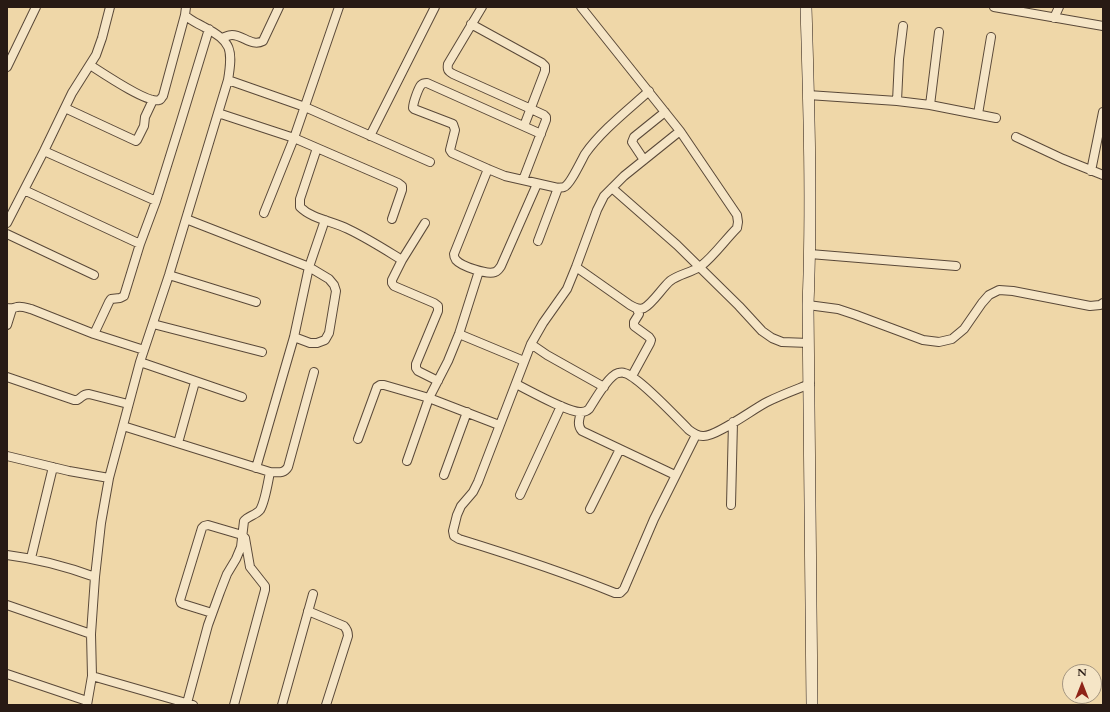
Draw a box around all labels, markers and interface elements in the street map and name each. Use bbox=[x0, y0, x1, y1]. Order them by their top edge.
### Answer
north arrow bbox=[1062, 664, 1102, 704]
text: N bbox=[1077, 665, 1087, 680]

